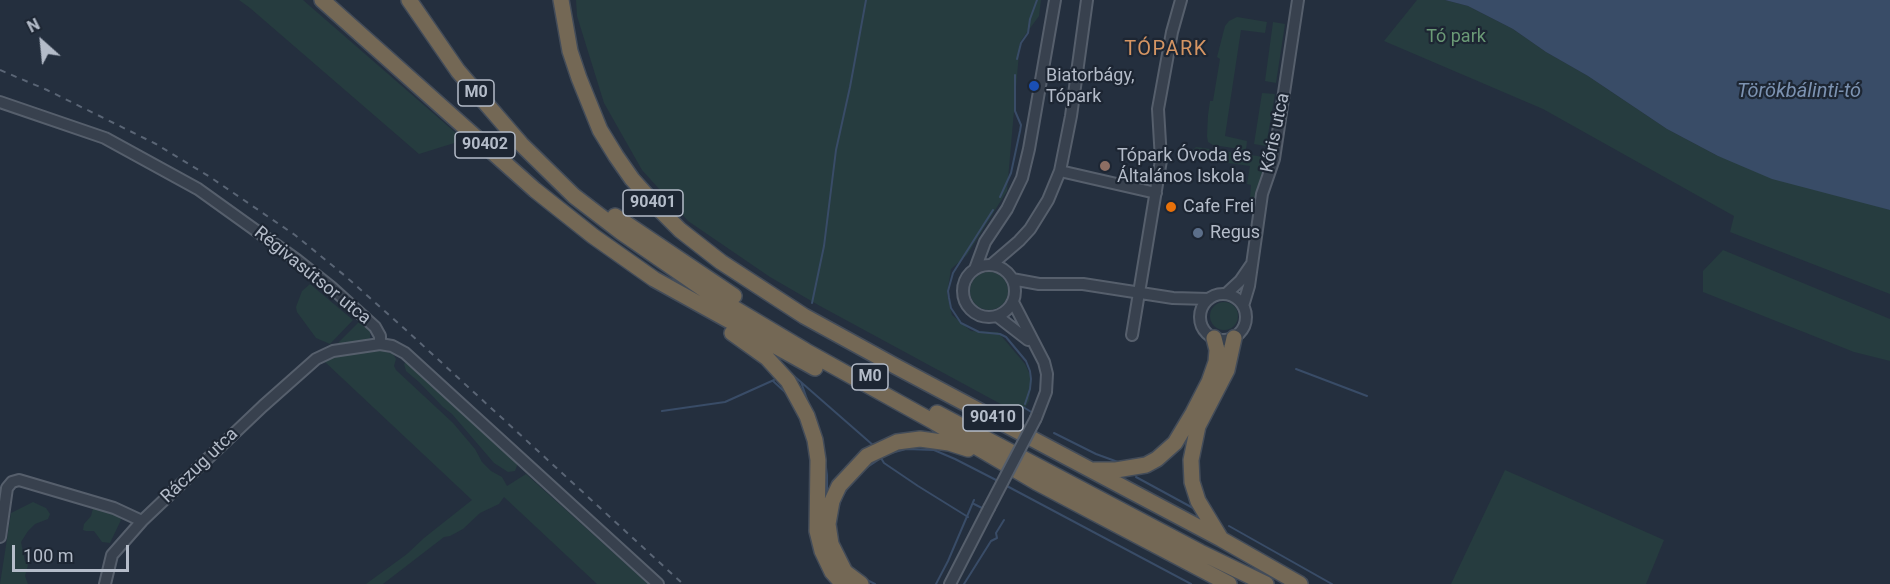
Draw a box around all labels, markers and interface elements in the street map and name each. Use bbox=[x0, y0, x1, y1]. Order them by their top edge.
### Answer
north arrow bbox=[12, 12, 72, 72]
text: N bbox=[24, 14, 43, 37]
park label: Tó park bbox=[1426, 26, 1486, 48]
district label: TÓPARK bbox=[1124, 38, 1208, 62]
place label: Biatorbágy, Tópark bbox=[1046, 65, 1135, 107]
marker: Biatorbágy, Tópark bbox=[1027, 79, 1041, 93]
road number: M0 bbox=[458, 80, 494, 106]
water label: Törökbálinti-tó bbox=[1737, 80, 1861, 104]
street label: Kőris utca bbox=[1257, 91, 1295, 175]
road number: 90402 bbox=[455, 132, 515, 158]
place label: Tópark Óvoda és Általános Iskola bbox=[1117, 145, 1251, 188]
marker: Tópark Óvoda és Általános Iskola bbox=[1098, 159, 1112, 173]
road number: 90401 bbox=[623, 190, 683, 216]
place label: Cafe Frei bbox=[1183, 196, 1254, 218]
marker: Cafe Frei bbox=[1164, 200, 1178, 214]
street label: Régivasútsor utca bbox=[249, 222, 375, 330]
place label: Regus bbox=[1210, 222, 1260, 244]
marker: Regus bbox=[1191, 226, 1205, 240]
road number: M0 bbox=[852, 364, 888, 390]
road number: 90410 bbox=[963, 405, 1023, 431]
street label: Ráczug utca bbox=[157, 424, 243, 508]
scale bar bbox=[15, 533, 132, 571]
text: 100 m bbox=[23, 545, 74, 566]

